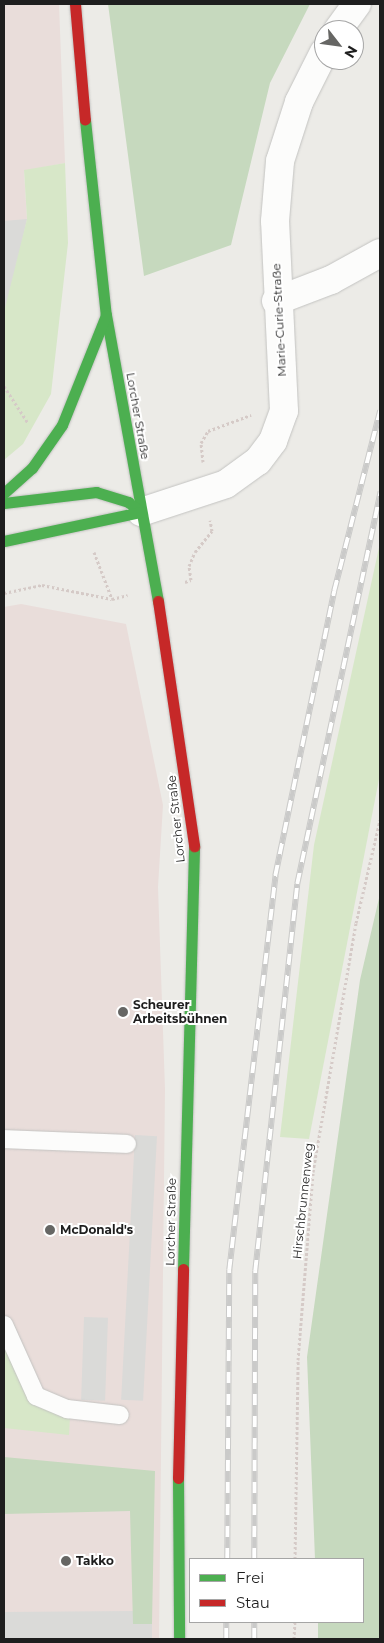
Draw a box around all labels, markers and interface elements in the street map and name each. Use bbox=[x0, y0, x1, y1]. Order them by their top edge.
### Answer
north arrow bbox=[314, 20, 364, 70]
text: N bbox=[341, 43, 362, 61]
street label: Marie-Curie-Straße bbox=[269, 263, 289, 377]
street label: Lorcher Straße bbox=[123, 371, 153, 461]
street label: Lorcher Straße bbox=[164, 774, 188, 864]
place label: Scheurer Arbeitsbühnen bbox=[133, 998, 227, 1026]
marker: Scheurer Arbeitsbühnen bbox=[117, 1006, 129, 1018]
street label: Hirschbrunnenweg bbox=[290, 1142, 316, 1260]
street label: Lorcher Straße bbox=[163, 1178, 179, 1266]
place label: McDonald's bbox=[60, 1223, 133, 1237]
marker: McDonald's bbox=[44, 1224, 56, 1236]
place label: Takko bbox=[76, 1554, 114, 1568]
marker: Takko bbox=[60, 1555, 72, 1567]
legend bbox=[189, 1558, 364, 1623]
text: Frei bbox=[236, 1568, 264, 1587]
text: Stau bbox=[236, 1593, 270, 1612]

